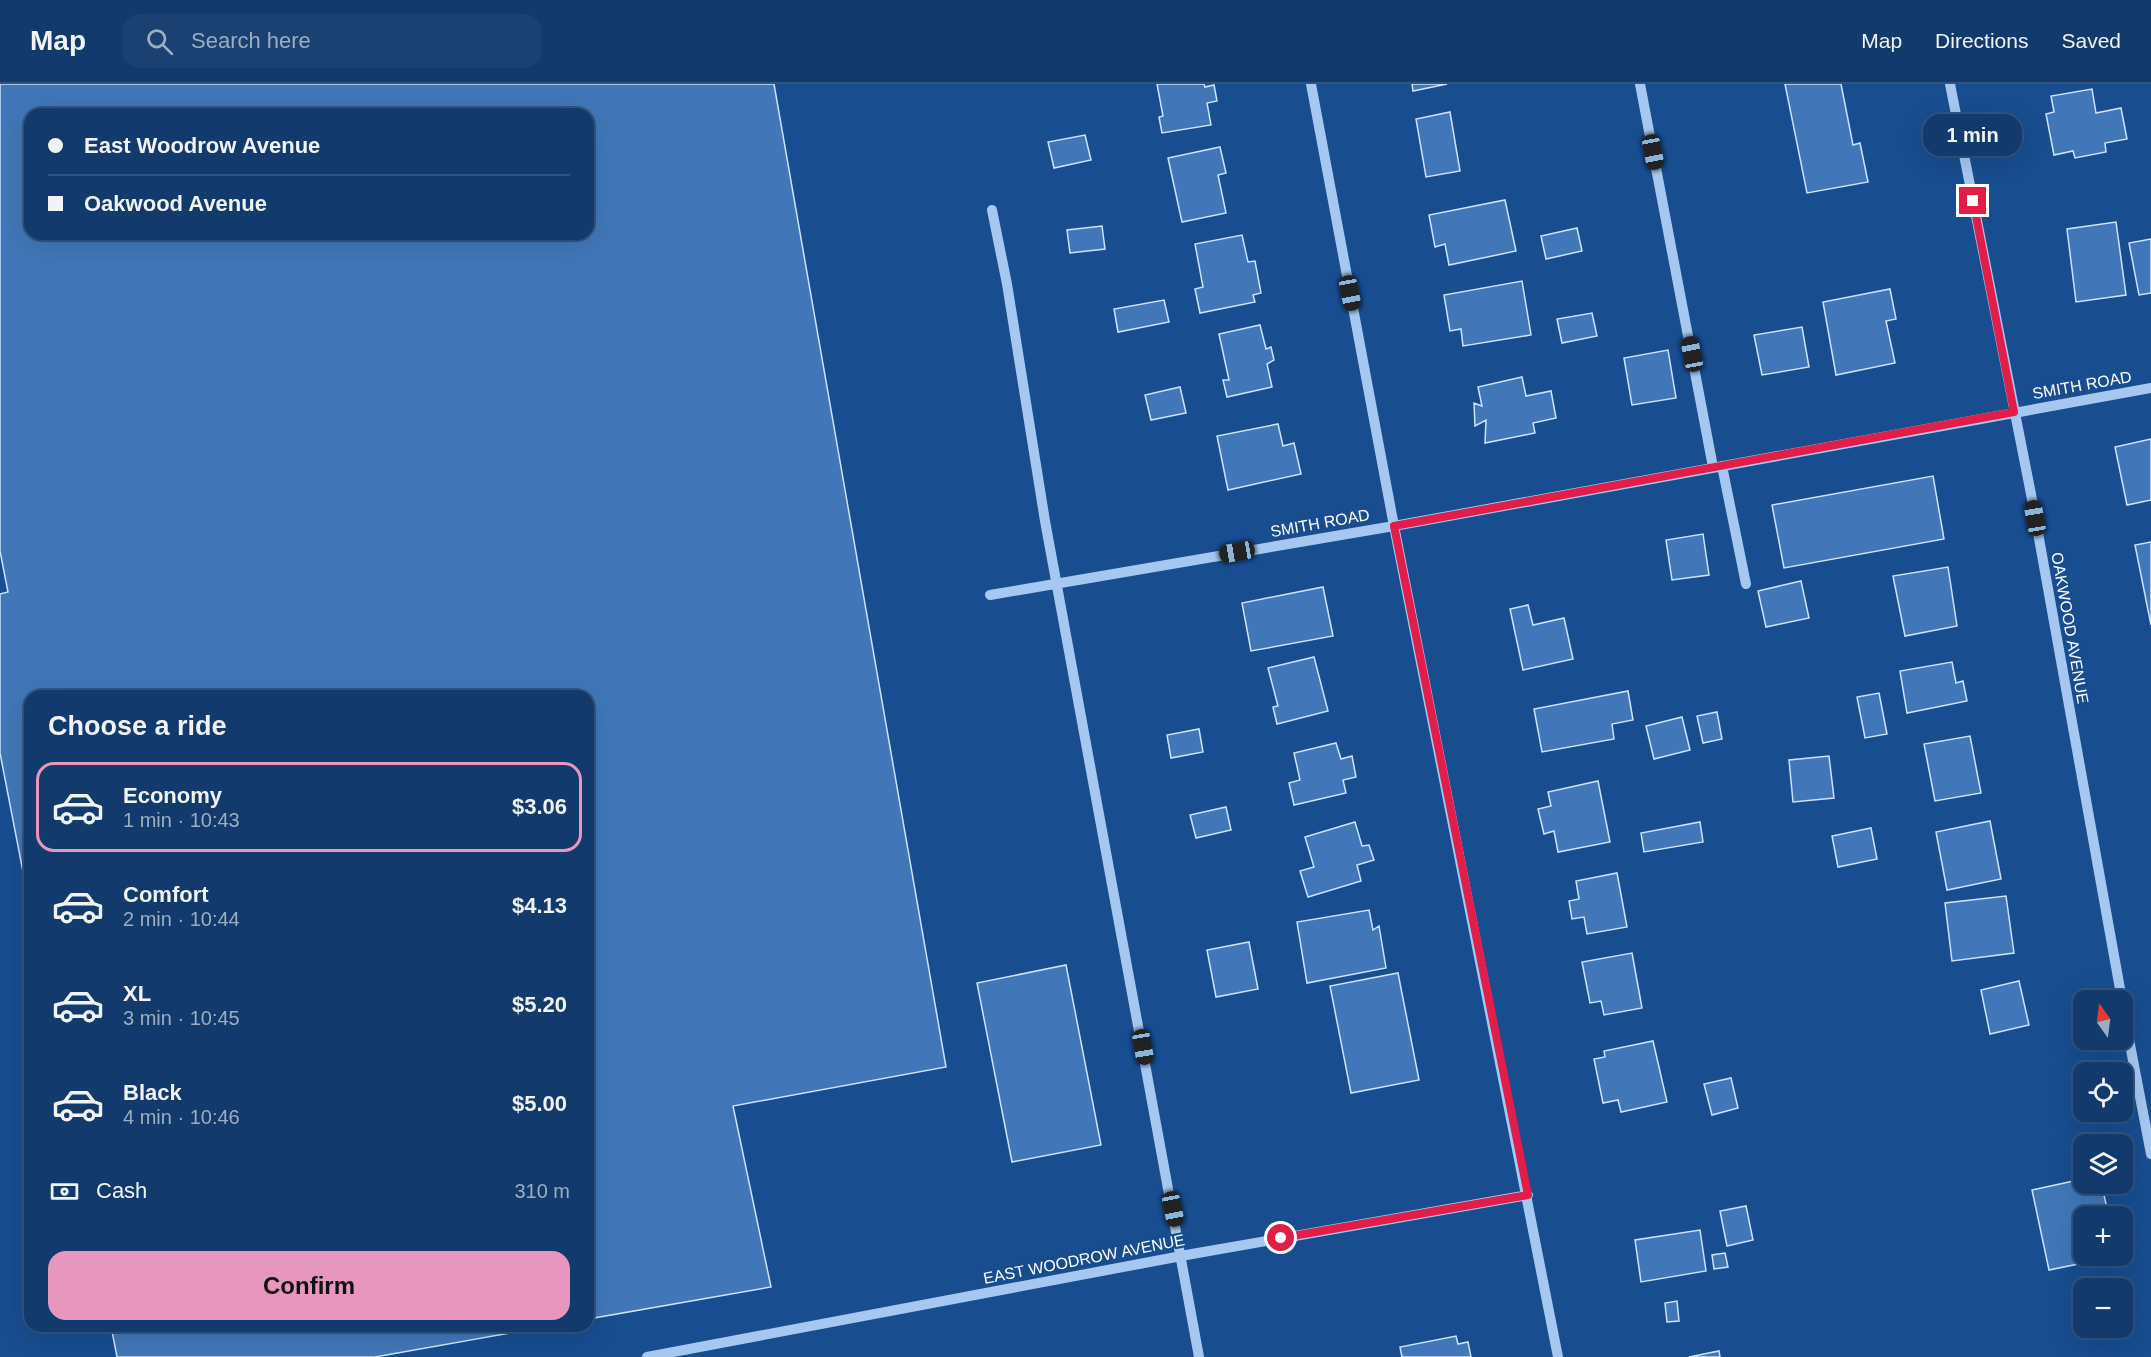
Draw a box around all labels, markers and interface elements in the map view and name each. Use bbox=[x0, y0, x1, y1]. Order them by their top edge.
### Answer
search box bbox=[122, 14, 542, 68]
text: Map bbox=[30, 25, 86, 56]
icon: search bbox=[143, 25, 176, 58]
text: Search here bbox=[191, 28, 311, 53]
text: Map bbox=[1861, 29, 1902, 52]
text: Directions bbox=[1935, 29, 2028, 52]
text: Saved bbox=[2061, 29, 2121, 52]
callout: 1 min bbox=[1924, 114, 2022, 156]
text: 1 min bbox=[1946, 124, 1999, 146]
text: East Woodrow Avenue bbox=[84, 133, 320, 158]
car bbox=[1641, 133, 1665, 171]
route end bbox=[1959, 187, 1986, 214]
text: Oakwood Avenue bbox=[84, 191, 267, 216]
car bbox=[1338, 274, 1362, 312]
car bbox=[1680, 335, 1704, 373]
street label: SMITH ROAD bbox=[2031, 368, 2133, 402]
car bbox=[2023, 499, 2047, 537]
street label: SMITH ROAD bbox=[1269, 506, 1371, 540]
car bbox=[1218, 540, 1256, 564]
street label: OAKWOOD AVENUE bbox=[2048, 551, 2092, 705]
text: Choose a ride bbox=[48, 711, 227, 741]
icon: car bbox=[51, 780, 105, 834]
text: Economy bbox=[123, 783, 222, 808]
text: $3.06 bbox=[512, 794, 567, 819]
text: 1 min · 10:43 bbox=[123, 809, 240, 831]
icon: car bbox=[51, 879, 105, 933]
text: Comfort bbox=[123, 882, 209, 907]
text: $4.13 bbox=[512, 893, 567, 918]
text: 2 min · 10:44 bbox=[123, 908, 240, 930]
icon: car bbox=[51, 978, 105, 1032]
text: XL bbox=[123, 981, 151, 1006]
north arrow bbox=[2073, 990, 2133, 1050]
map controls bbox=[2073, 990, 2133, 1338]
text: $5.20 bbox=[512, 992, 567, 1017]
text: 3 min · 10:45 bbox=[123, 1007, 240, 1029]
car bbox=[1131, 1028, 1155, 1066]
button: locate bbox=[2073, 1062, 2133, 1122]
icon: car bbox=[51, 1077, 105, 1131]
text: Black bbox=[123, 1080, 182, 1105]
text: $5.00 bbox=[512, 1091, 567, 1116]
text: 4 min · 10:46 bbox=[123, 1106, 240, 1128]
button: layers bbox=[2073, 1134, 2133, 1194]
icon: cash bbox=[48, 1175, 81, 1208]
text: Cash bbox=[96, 1178, 147, 1203]
text: 310 m bbox=[514, 1180, 570, 1202]
car bbox=[1161, 1190, 1185, 1228]
button: + bbox=[2073, 1206, 2133, 1266]
route start bbox=[1267, 1224, 1294, 1251]
street label: EAST WOODROW AVENUE bbox=[982, 1231, 1186, 1287]
button: Confirm bbox=[48, 1251, 570, 1320]
button: − bbox=[2073, 1278, 2133, 1338]

